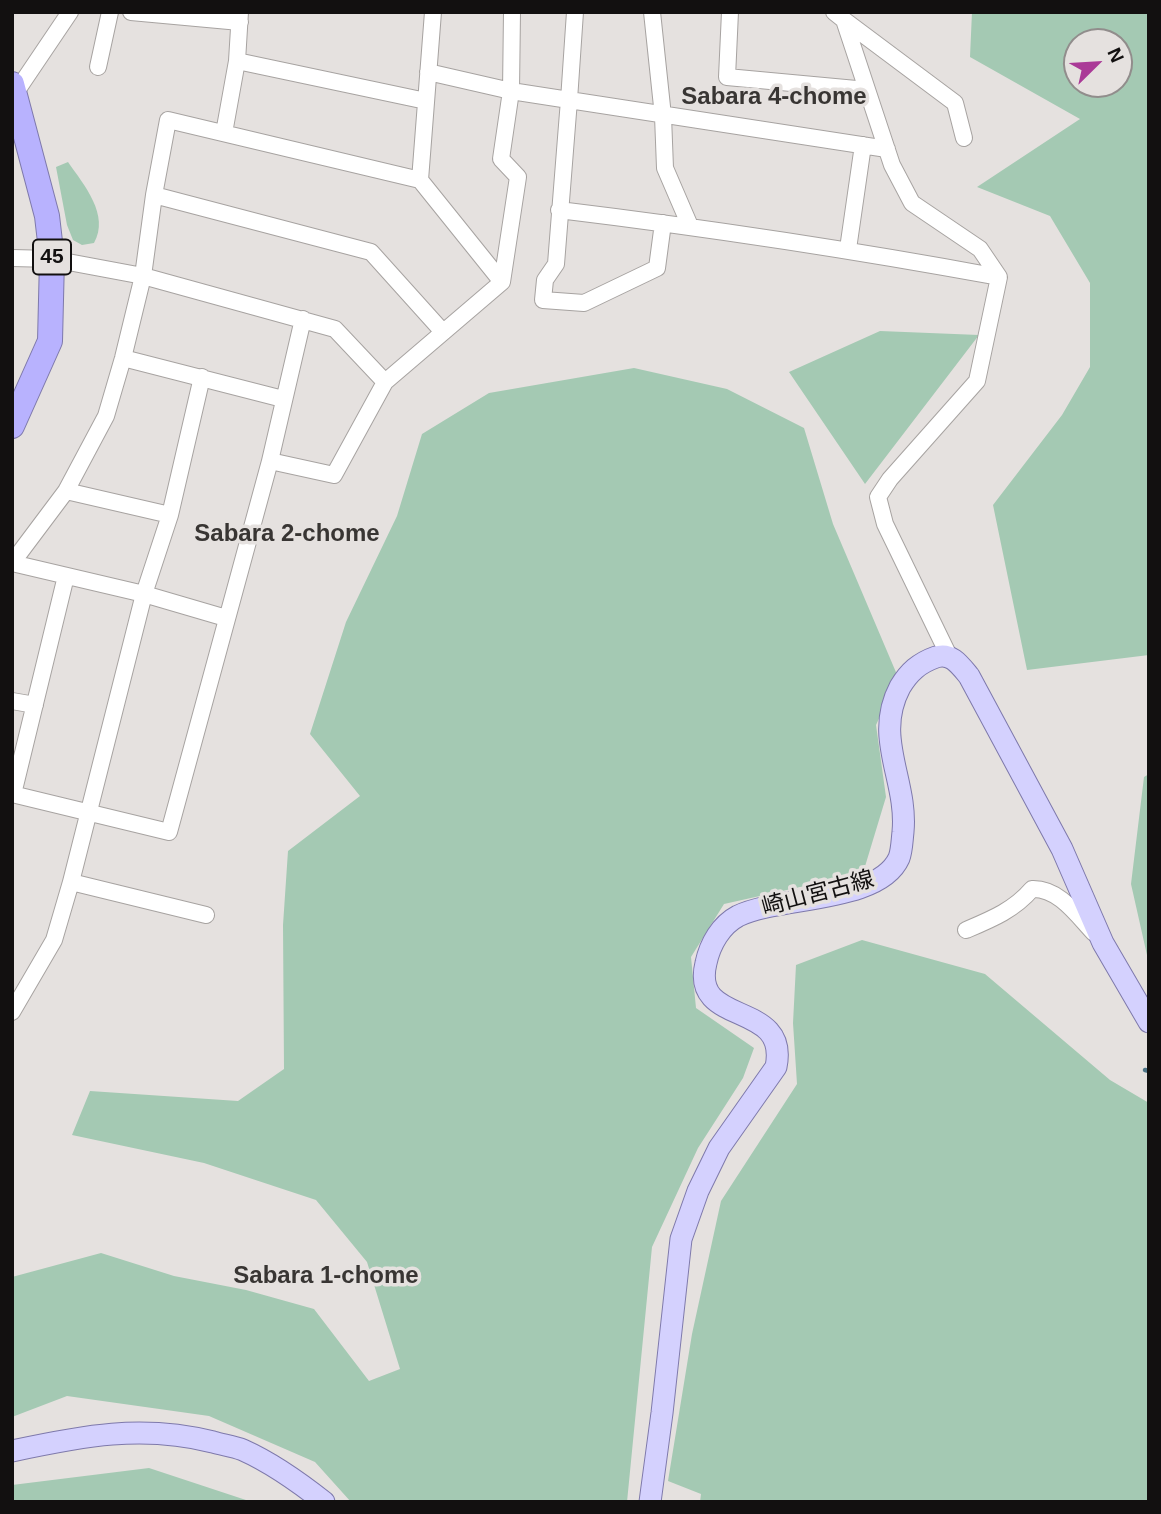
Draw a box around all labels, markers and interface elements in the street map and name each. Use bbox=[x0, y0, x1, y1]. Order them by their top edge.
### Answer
north arrow bbox=[1063, 28, 1133, 98]
text: N bbox=[1103, 45, 1128, 66]
district label: Sabara 4-chome bbox=[681, 83, 867, 111]
road number: 45 bbox=[33, 240, 71, 274]
district label: Sabara 2-chome bbox=[194, 520, 380, 548]
street label: 崎山宮古線 bbox=[759, 866, 877, 922]
district label: Sabara 1-chome bbox=[233, 1262, 419, 1290]

